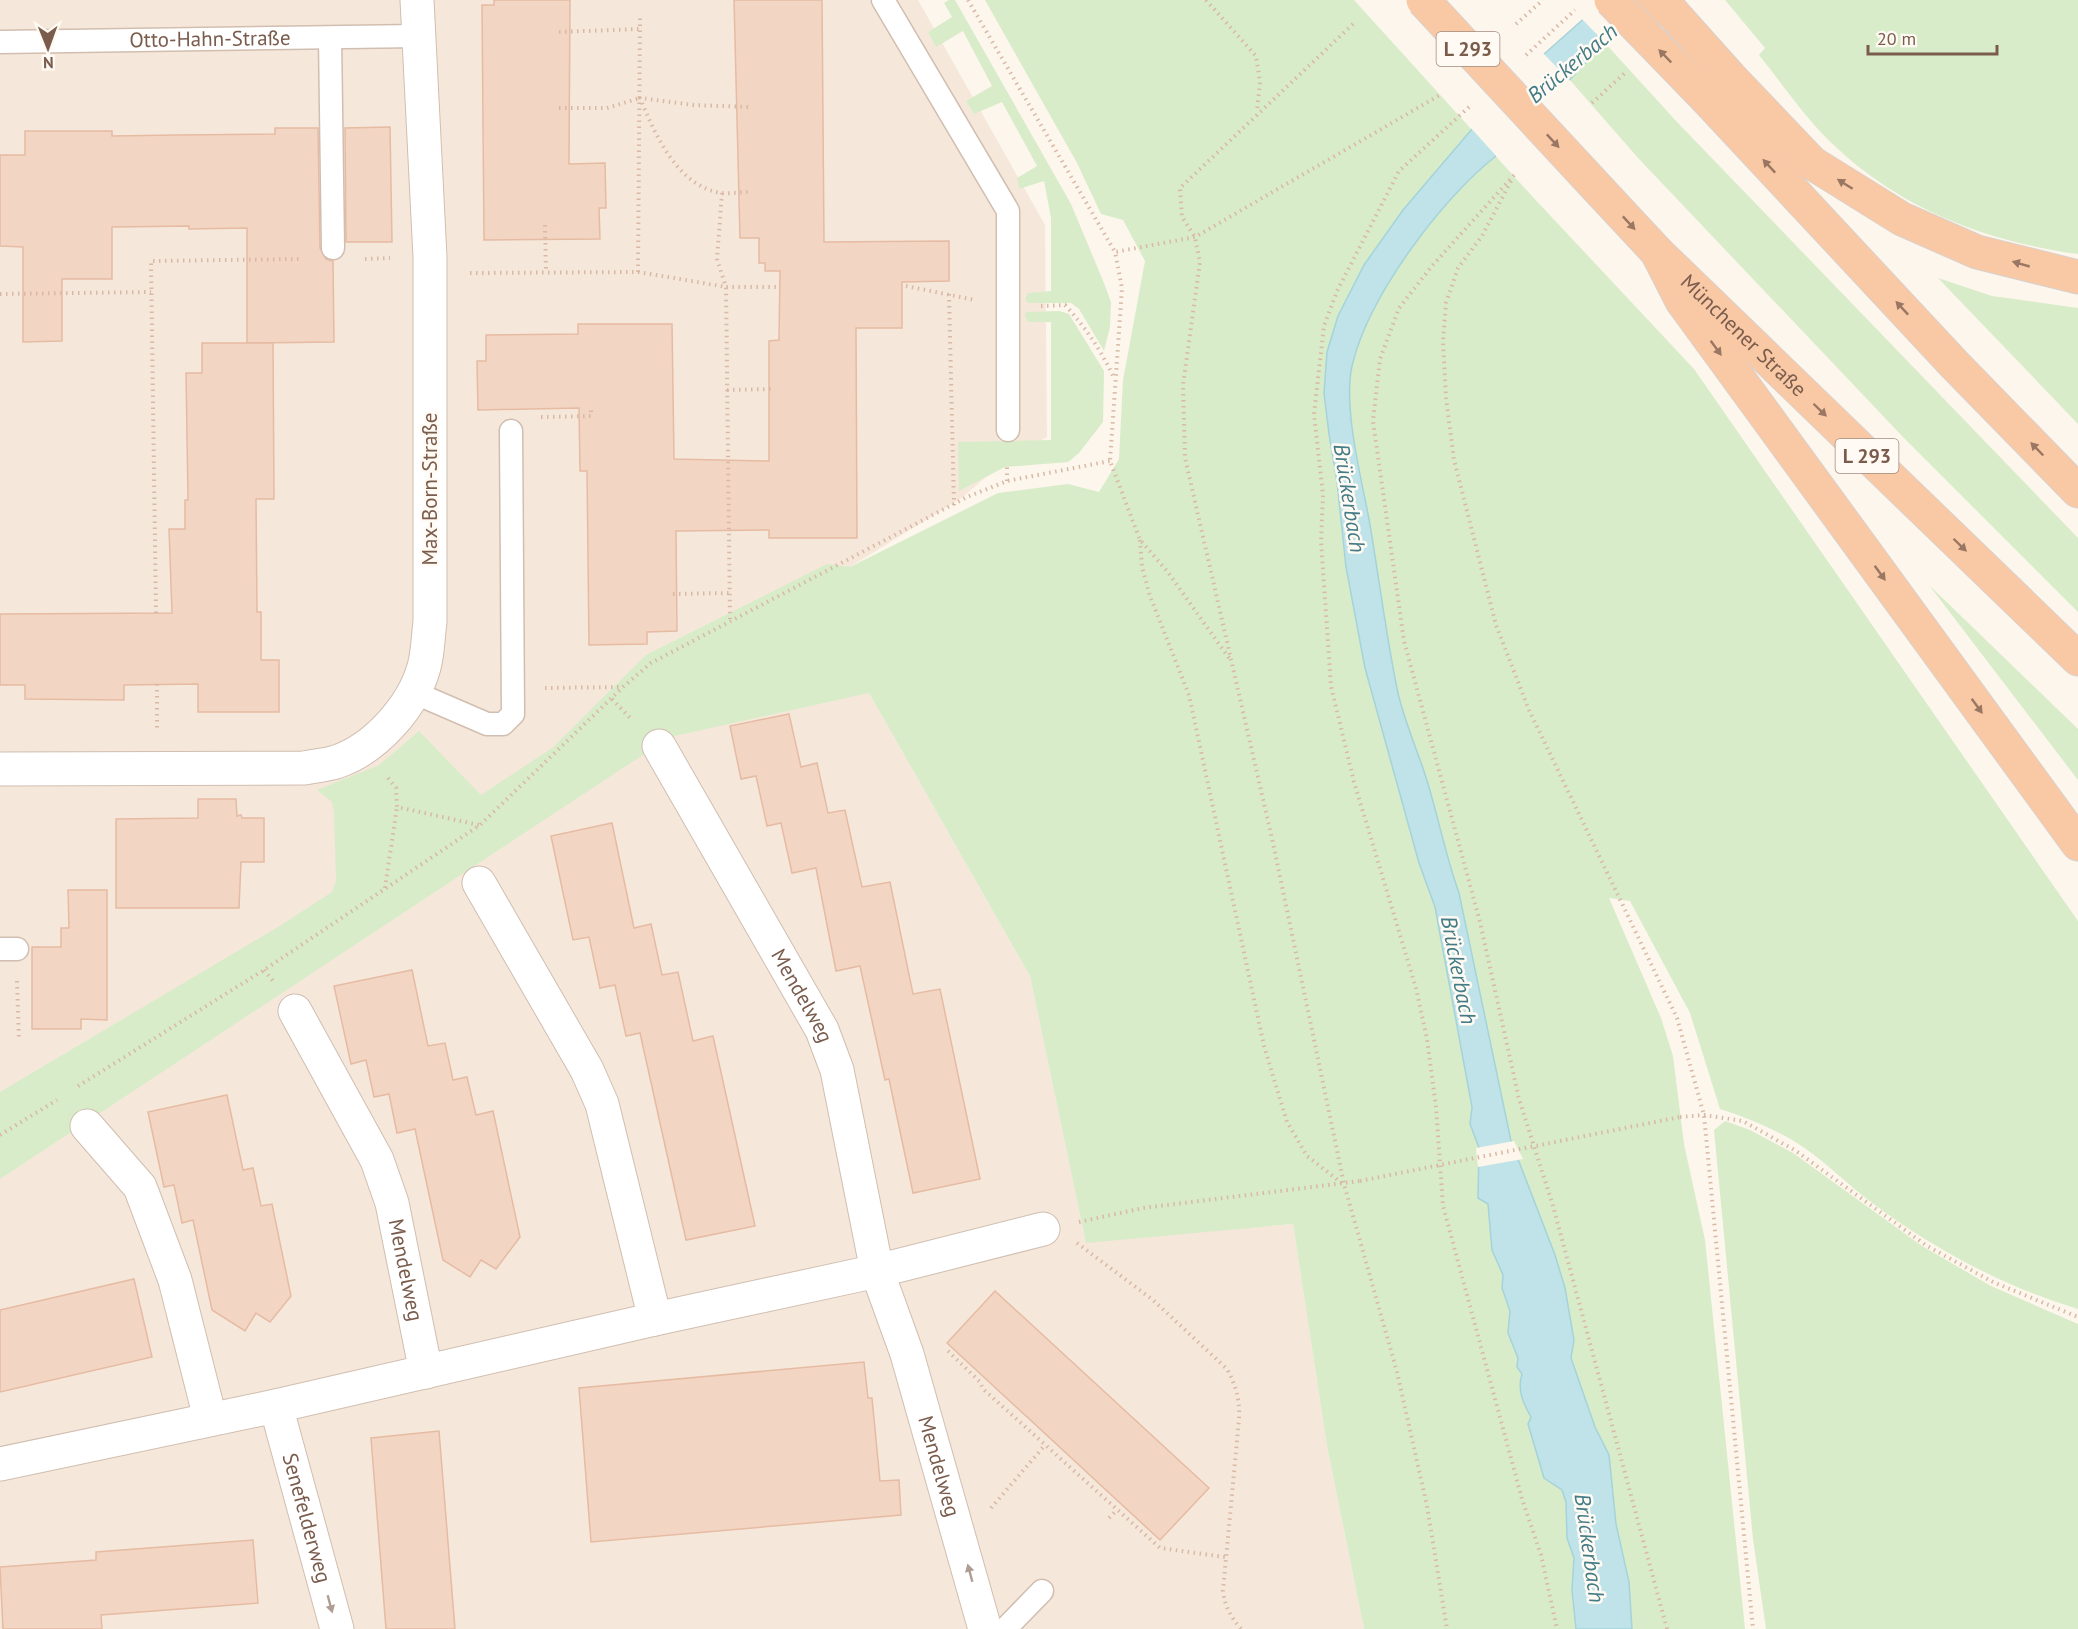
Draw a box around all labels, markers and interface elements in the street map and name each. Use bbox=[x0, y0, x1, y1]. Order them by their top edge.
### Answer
water label: Brückerbach bbox=[1521, 17, 1623, 109]
north arrow bbox=[18, 18, 78, 78]
scale bar bbox=[1868, 18, 1997, 56]
street label: Otto-Hahn-Straße bbox=[129, 24, 291, 53]
text: 20 m bbox=[1877, 27, 1916, 50]
road number: L 293 bbox=[1436, 32, 1500, 66]
one-way arrow bbox=[1658, 49, 1672, 63]
text: N bbox=[43, 53, 54, 73]
one-way arrow bbox=[1546, 134, 1560, 148]
one-way arrow bbox=[1762, 158, 1776, 173]
one-way arrow bbox=[1837, 178, 1853, 189]
one-way arrow bbox=[1622, 215, 1635, 230]
one-way arrow bbox=[2012, 259, 2030, 269]
street label: Münchener Straße bbox=[1675, 268, 1813, 402]
one-way arrow bbox=[1895, 301, 1909, 316]
one-way arrow bbox=[1710, 341, 1722, 356]
one-way arrow bbox=[1812, 403, 1827, 417]
street label: Max-Born-Straße bbox=[416, 412, 443, 566]
road number: L 293 bbox=[1836, 439, 1898, 473]
one-way arrow bbox=[2030, 441, 2044, 456]
water label: Brückerbach bbox=[1328, 442, 1372, 554]
one-way arrow bbox=[1952, 538, 1966, 552]
one-way arrow bbox=[1874, 564, 1886, 580]
one-way arrow bbox=[1971, 697, 1983, 713]
water label: Brückerbach bbox=[1435, 914, 1483, 1026]
street label: Mendelweg bbox=[765, 944, 839, 1046]
street label: Mendelweg bbox=[383, 1216, 429, 1324]
street label: Mendelweg bbox=[912, 1412, 966, 1520]
street label: Senefelderweg bbox=[276, 1450, 338, 1586]
water label: Brückerbach bbox=[1569, 1492, 1611, 1604]
one-way arrow bbox=[965, 1563, 974, 1581]
one-way arrow bbox=[326, 1595, 336, 1613]

